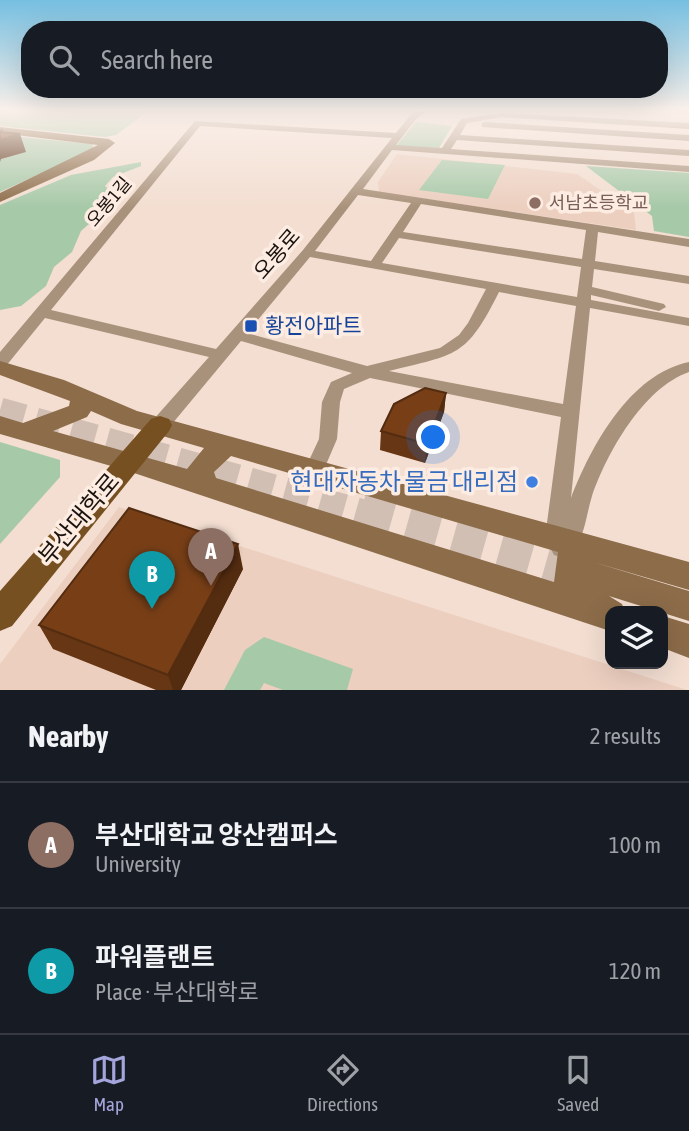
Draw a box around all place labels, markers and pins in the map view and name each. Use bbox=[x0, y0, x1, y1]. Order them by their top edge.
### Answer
place label: 서남초등학교 bbox=[549, 192, 648, 213]
marker: 서남초등학교 bbox=[527, 195, 543, 211]
place label: 황전아파트 bbox=[265, 313, 362, 337]
marker: 황전아파트 bbox=[243, 318, 259, 334]
place label: 현대자동차 물금 대리점 bbox=[291, 468, 518, 495]
marker: 현대자동차 물금 대리점 bbox=[524, 474, 540, 490]
pin: A bbox=[188, 528, 234, 586]
pin: B bbox=[129, 551, 175, 609]

